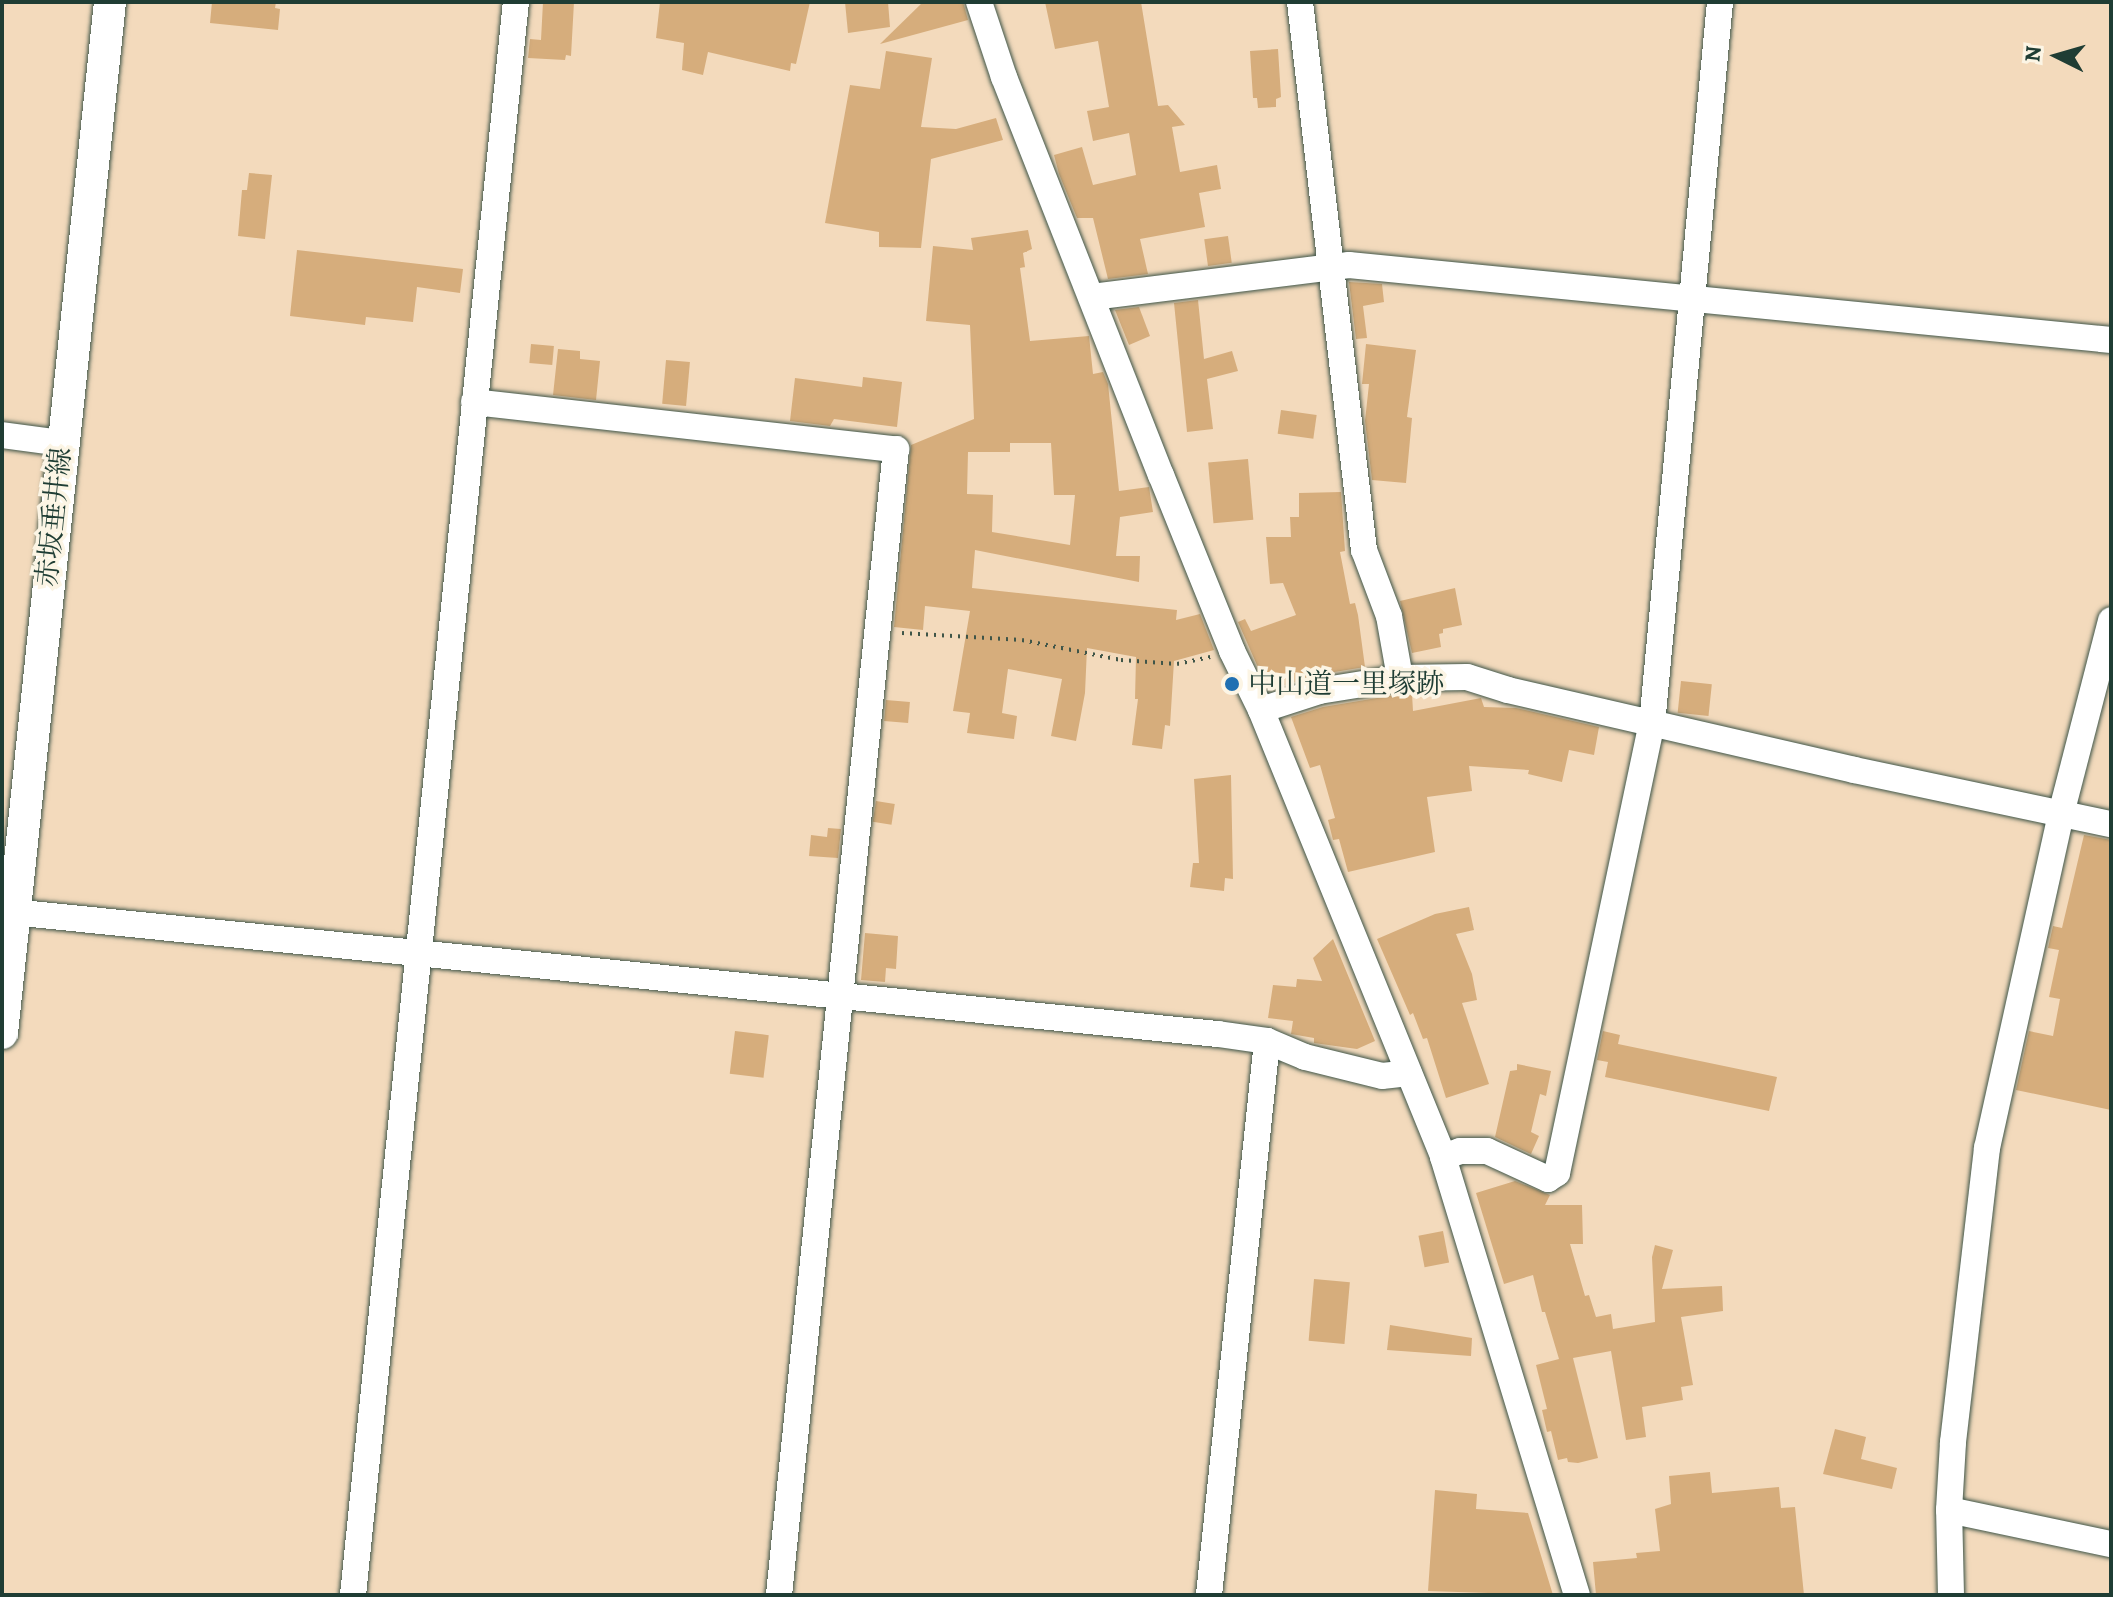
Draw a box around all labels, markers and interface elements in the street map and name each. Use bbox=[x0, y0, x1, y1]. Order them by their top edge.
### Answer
north arrow bbox=[2017, 16, 2097, 96]
text: N bbox=[2017, 45, 2049, 63]
street label: 赤坂垂井線 bbox=[30, 446, 78, 588]
place label: 中山道一里塚跡 bbox=[1248, 667, 1444, 701]
marker: 中山道一里塚跡 bbox=[1223, 675, 1241, 693]

